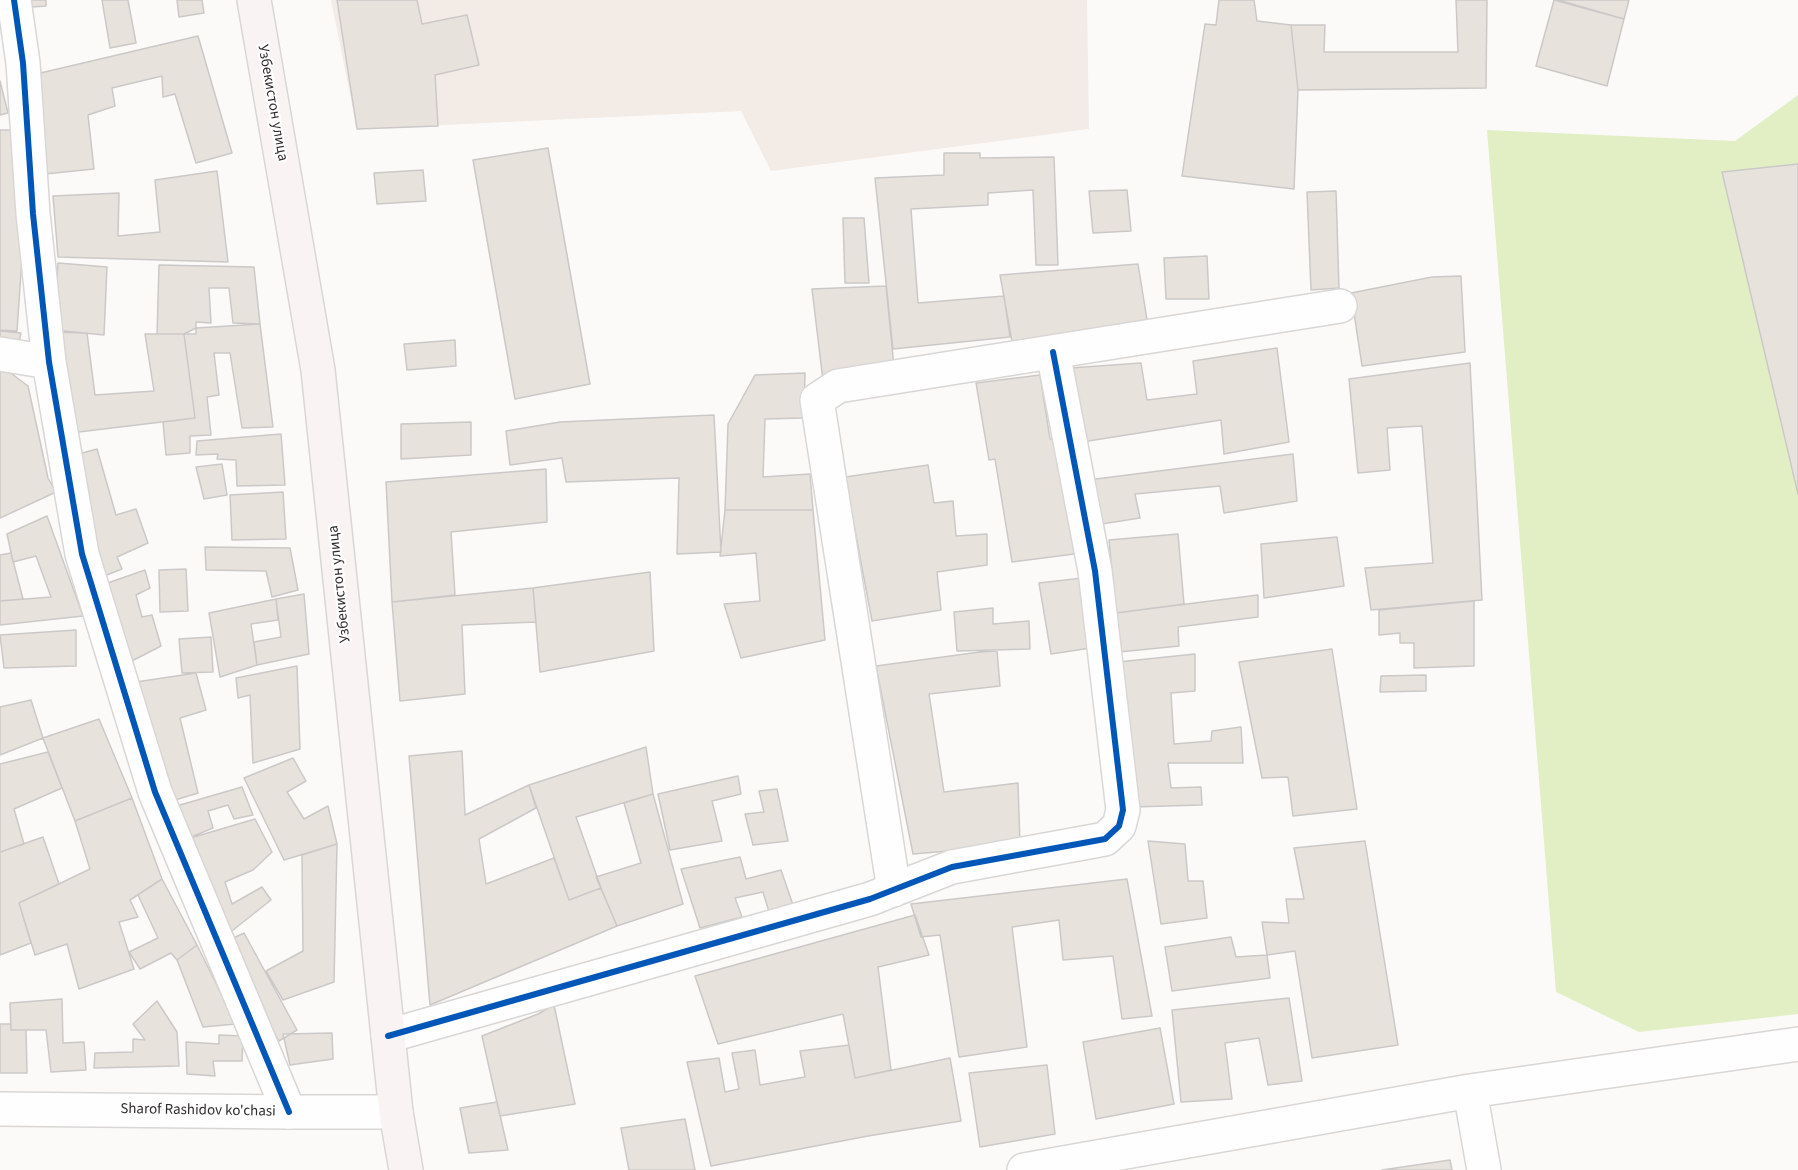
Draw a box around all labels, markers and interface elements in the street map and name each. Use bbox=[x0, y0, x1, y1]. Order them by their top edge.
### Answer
street label: Узбекистон улица bbox=[253, 43, 291, 163]
street label: Узбекистон улица bbox=[325, 524, 355, 644]
street label: Sharof Rashidov ko'chasi bbox=[120, 1101, 276, 1121]

